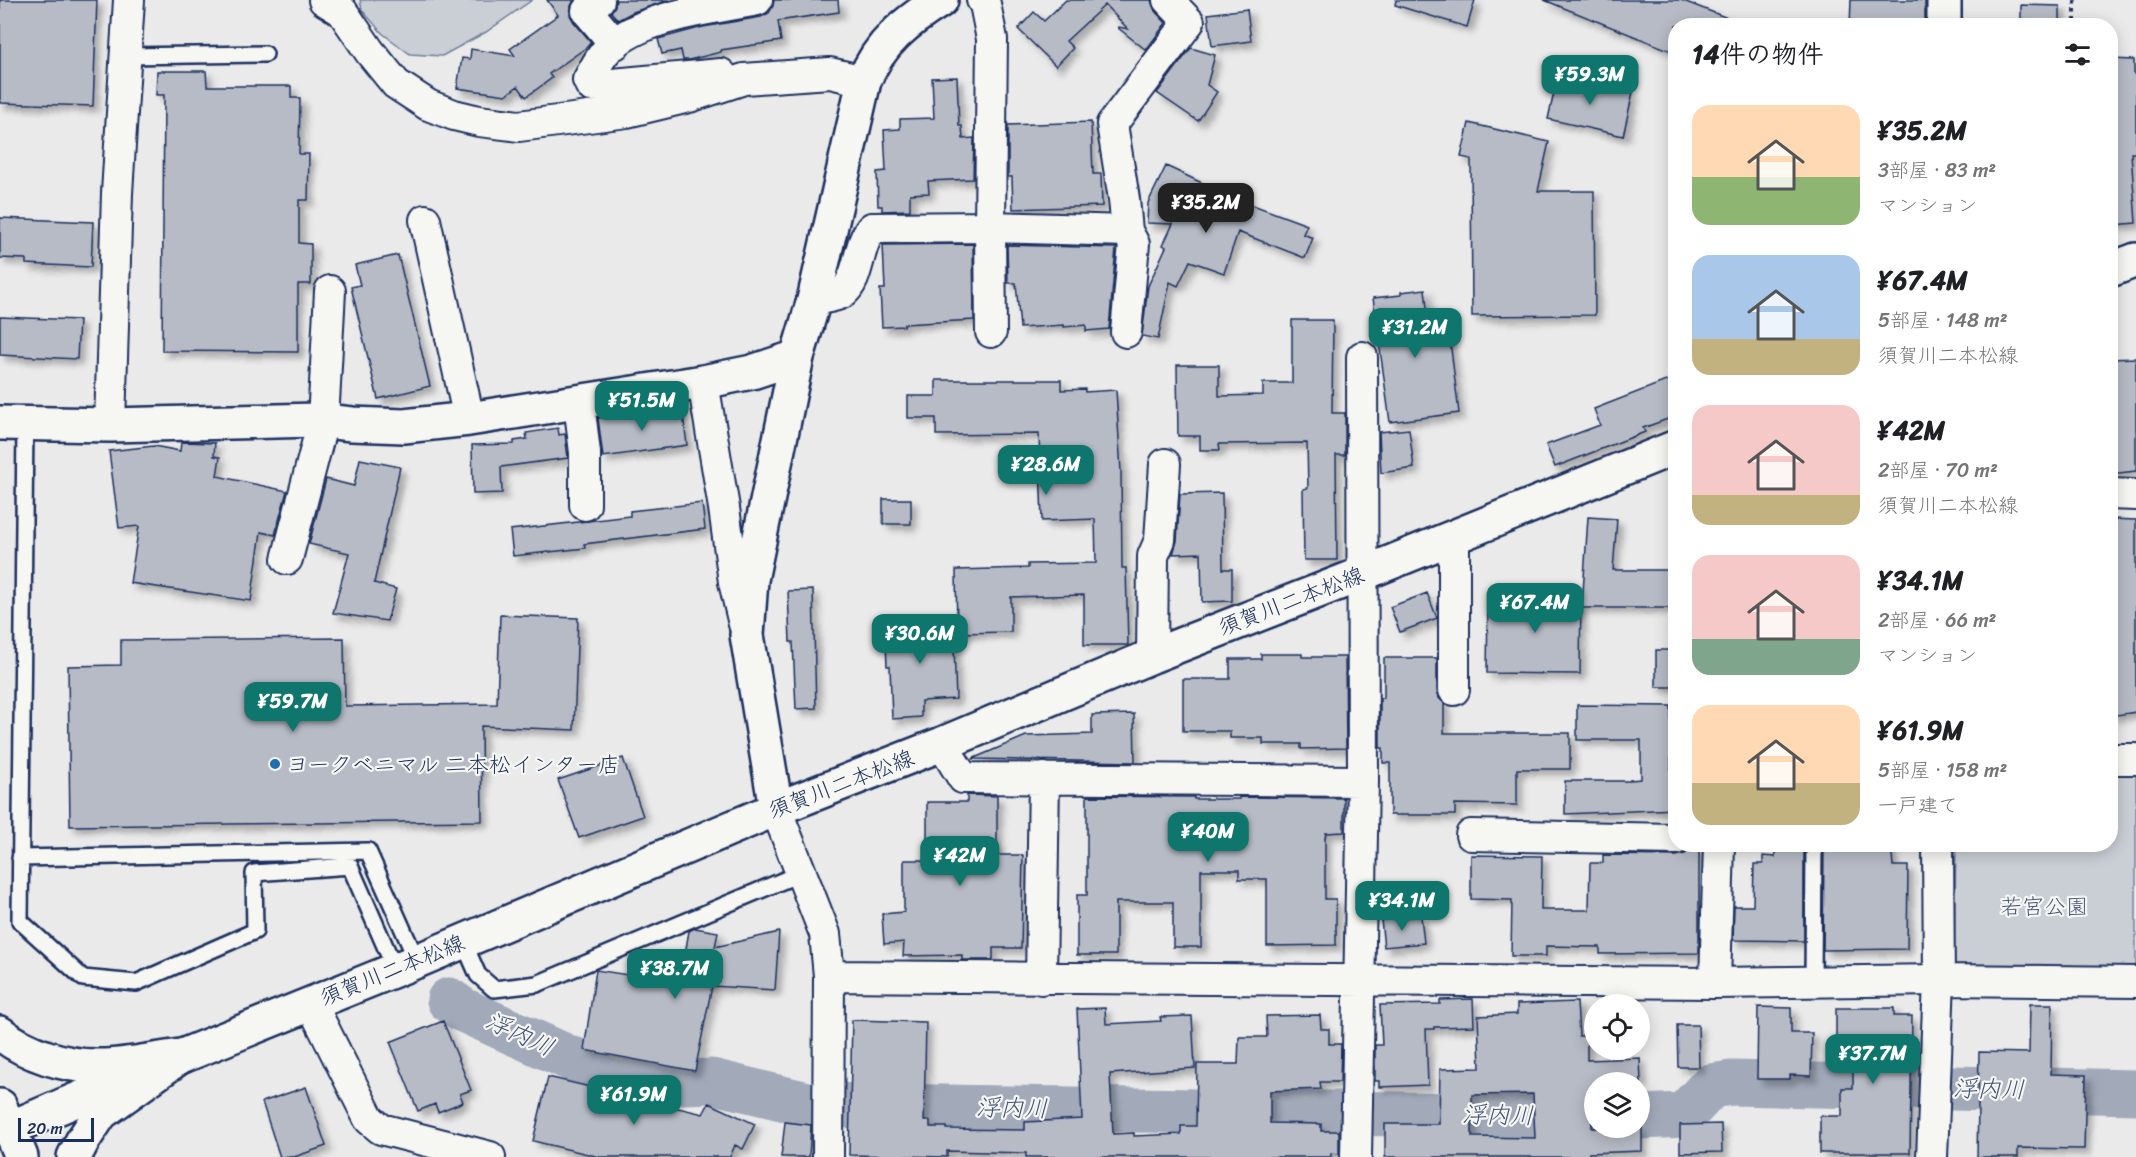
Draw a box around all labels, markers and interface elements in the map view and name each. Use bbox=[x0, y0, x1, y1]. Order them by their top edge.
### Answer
text: 14件の物件 bbox=[1692, 31, 1823, 77]
icon: filters bbox=[2061, 38, 2094, 71]
pin: ¥59.3M bbox=[1541, 55, 1639, 106]
text: ¥59.3M bbox=[1556, 57, 1624, 92]
text: ¥35.2M bbox=[1878, 107, 1967, 153]
icon: home bbox=[1740, 129, 1812, 201]
text: 3部屋 · 83 m² bbox=[1878, 153, 1996, 188]
pin: ¥35.2M bbox=[1157, 183, 1255, 234]
text: ¥35.2M bbox=[1172, 185, 1240, 220]
text: マンション bbox=[1878, 188, 1977, 223]
text: ¥67.4M bbox=[1878, 257, 1967, 303]
icon: home bbox=[1740, 279, 1812, 351]
text: 5部屋 · 148 m² bbox=[1878, 303, 2008, 338]
pin: ¥31.2M bbox=[1366, 308, 1464, 359]
text: ¥31.2M bbox=[1383, 310, 1447, 345]
text: 須賀川二本松線 bbox=[1878, 338, 2018, 373]
pin: ¥51.5M bbox=[593, 381, 691, 432]
text: ¥51.5M bbox=[609, 383, 675, 418]
text: ¥42M bbox=[1878, 407, 1945, 453]
icon: home bbox=[1740, 429, 1812, 501]
pin: ¥28.6M bbox=[997, 445, 1095, 496]
text: ¥28.6M bbox=[1012, 447, 1080, 482]
text: 2部屋 · 70 m² bbox=[1878, 453, 1998, 488]
text: 須賀川二本松線 bbox=[1878, 488, 2018, 523]
street label: 須賀川二本松線 bbox=[1212, 555, 1370, 647]
text: ¥34.1M bbox=[1878, 557, 1963, 603]
icon: home bbox=[1740, 579, 1812, 651]
pin: ¥67.4M bbox=[1486, 583, 1584, 634]
text: ¥67.4M bbox=[1501, 585, 1569, 620]
text: 2部屋 · 66 m² bbox=[1878, 603, 1996, 638]
pin: ¥30.6M bbox=[871, 614, 969, 665]
text: ¥30.6M bbox=[886, 616, 954, 651]
text: マンション bbox=[1878, 638, 1977, 673]
pin: ¥59.7M bbox=[244, 682, 342, 733]
text: ¥59.7M bbox=[258, 684, 328, 719]
text: ¥61.9M bbox=[1878, 707, 1963, 753]
icon: home bbox=[1740, 729, 1812, 801]
street label: 須賀川二本松線 bbox=[762, 738, 920, 830]
place label: ヨークベニマル 二本松インター店 bbox=[287, 745, 620, 784]
text: 5部屋 · 158 m² bbox=[1878, 753, 2007, 788]
marker: ヨークベニマル 二本松インター店 bbox=[268, 757, 282, 771]
text: 一戸建て bbox=[1878, 788, 1958, 823]
pin: ¥40M bbox=[1172, 812, 1244, 863]
text: ¥40M bbox=[1182, 814, 1234, 849]
pin: ¥42M bbox=[924, 836, 996, 887]
text: ¥42M bbox=[934, 838, 986, 873]
pin: ¥34.1M bbox=[1353, 881, 1451, 932]
text: ¥34.1M bbox=[1369, 883, 1435, 918]
park label: 若宮公園 bbox=[2000, 887, 2088, 926]
street label: 須賀川二本松線 bbox=[313, 923, 471, 1017]
pin: ¥38.7M bbox=[626, 949, 724, 1000]
text: ¥38.7M bbox=[641, 951, 709, 986]
map controls bbox=[1584, 994, 1650, 1138]
button: locate bbox=[1584, 994, 1650, 1060]
water label: 浮内川 bbox=[478, 1000, 562, 1068]
pin: ¥37.7M bbox=[1824, 1034, 1922, 1085]
text: ¥37.7M bbox=[1839, 1036, 1907, 1071]
water label: 浮内川 bbox=[1953, 1067, 2025, 1111]
button: layers bbox=[1584, 1072, 1650, 1138]
pin: ¥61.9M bbox=[585, 1075, 683, 1126]
text: ¥61.9M bbox=[601, 1077, 667, 1112]
water label: 浮内川 bbox=[976, 1086, 1048, 1130]
water label: 浮内川 bbox=[1462, 1093, 1534, 1137]
text: 20 m bbox=[27, 1114, 63, 1143]
scale bar bbox=[18, 1115, 94, 1142]

